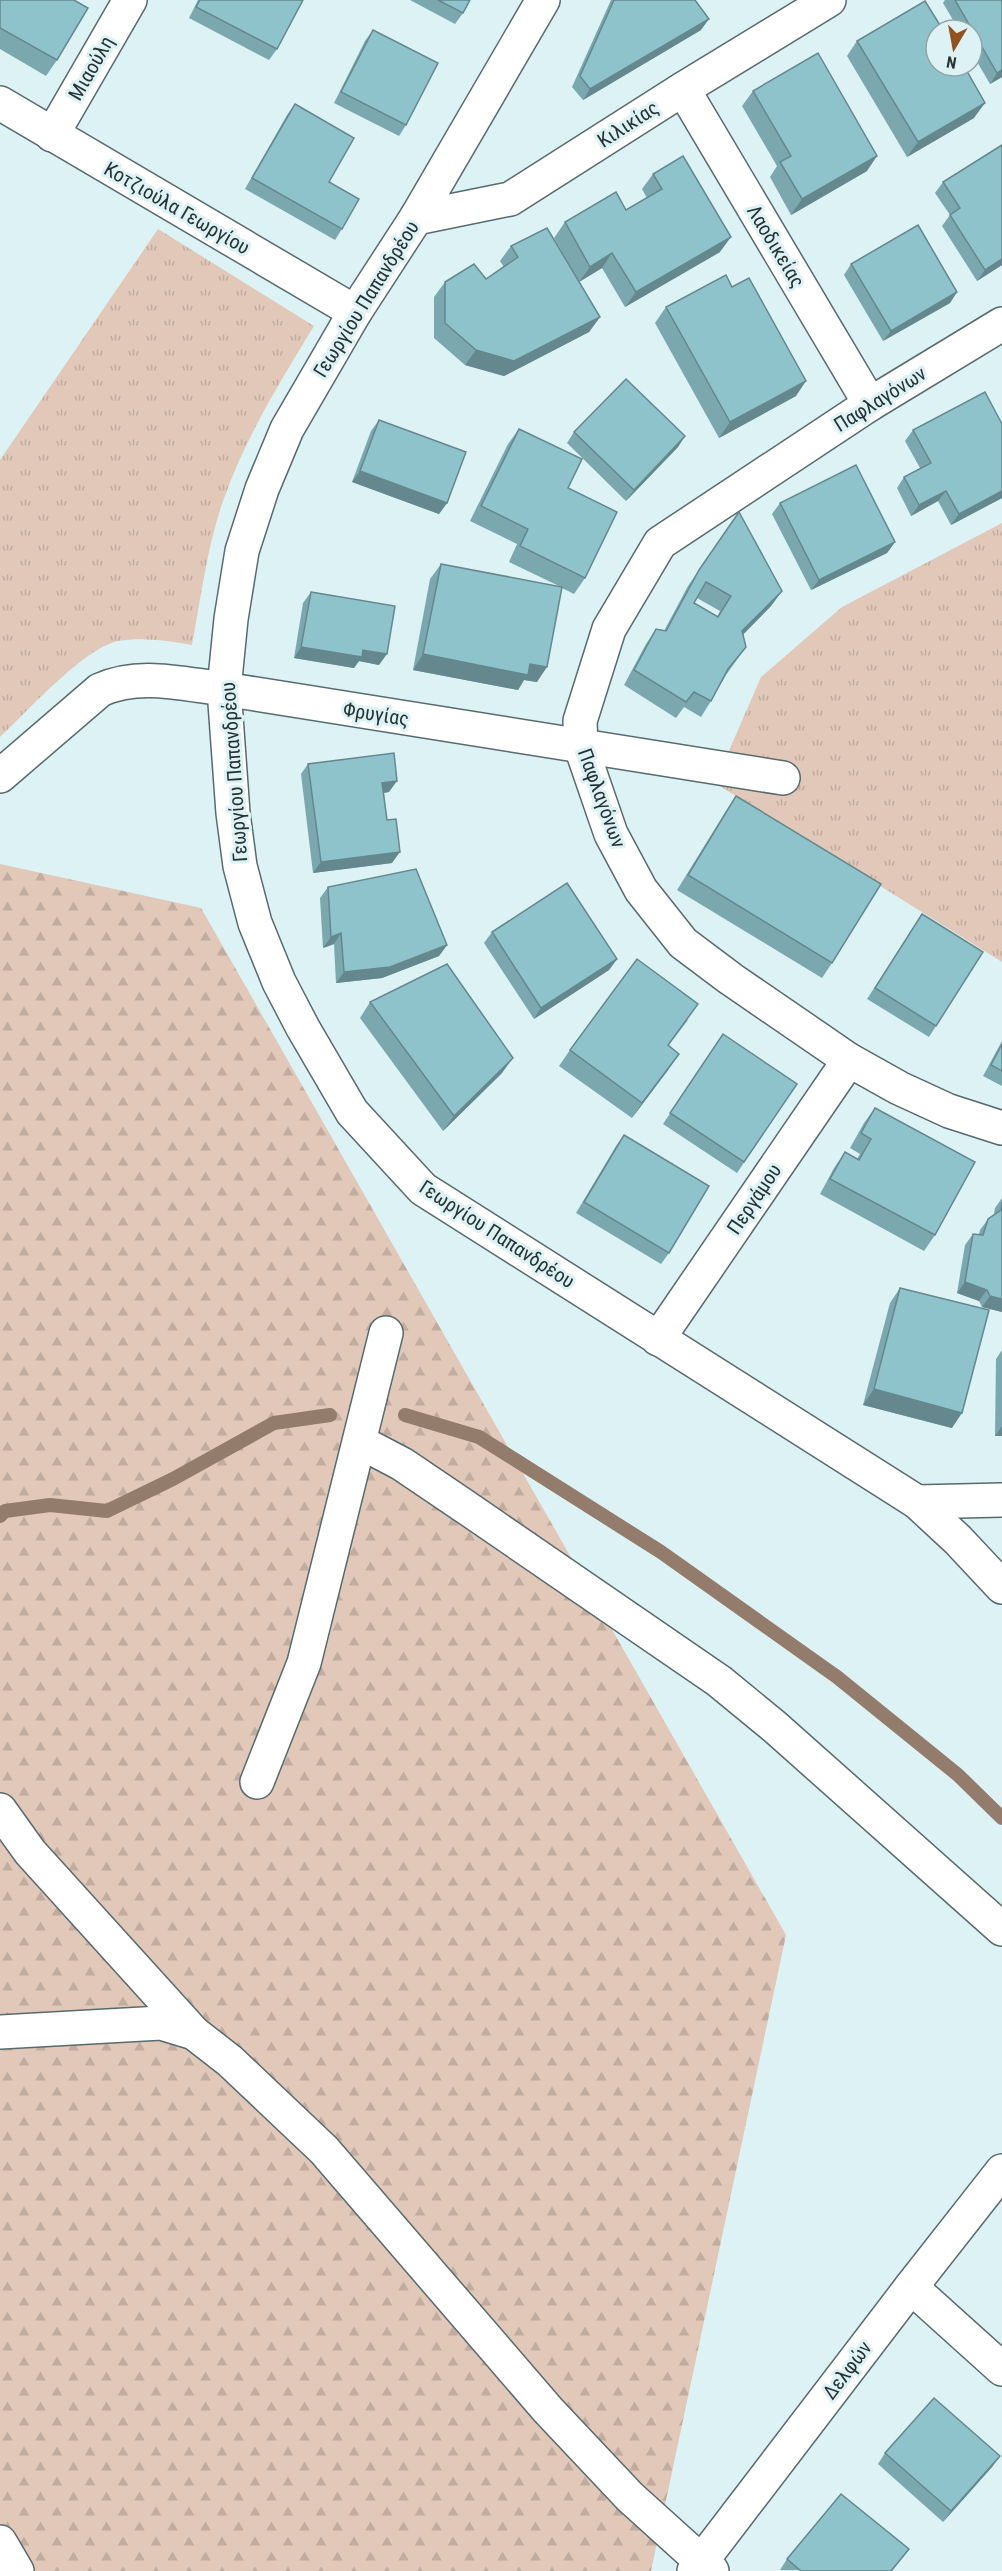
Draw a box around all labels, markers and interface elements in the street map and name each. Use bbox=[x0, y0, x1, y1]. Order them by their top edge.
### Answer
north arrow bbox=[924, 18, 984, 78]
street label: Μιαούλη bbox=[63, 32, 119, 104]
text: N bbox=[945, 52, 958, 72]
street label: Κιλικίας bbox=[593, 95, 663, 153]
street label: Κοτζιούλα Γεωργίου bbox=[100, 157, 254, 259]
street label: Λαοδικείας bbox=[742, 200, 810, 292]
street label: Γεωργίου Παπανδρέου bbox=[308, 216, 424, 382]
street label: Παφλαγόνων bbox=[829, 361, 931, 437]
street label: Γεωργίου Παπανδρέου bbox=[216, 681, 252, 863]
street label: Φρυγίας bbox=[341, 697, 411, 731]
street label: Παφλαγόνων bbox=[573, 745, 631, 851]
street label: Περγάμου bbox=[722, 1159, 786, 1239]
street label: Γεωργίου Παπανδρέου bbox=[415, 1175, 579, 1293]
street label: Δελφών bbox=[817, 2336, 877, 2404]

